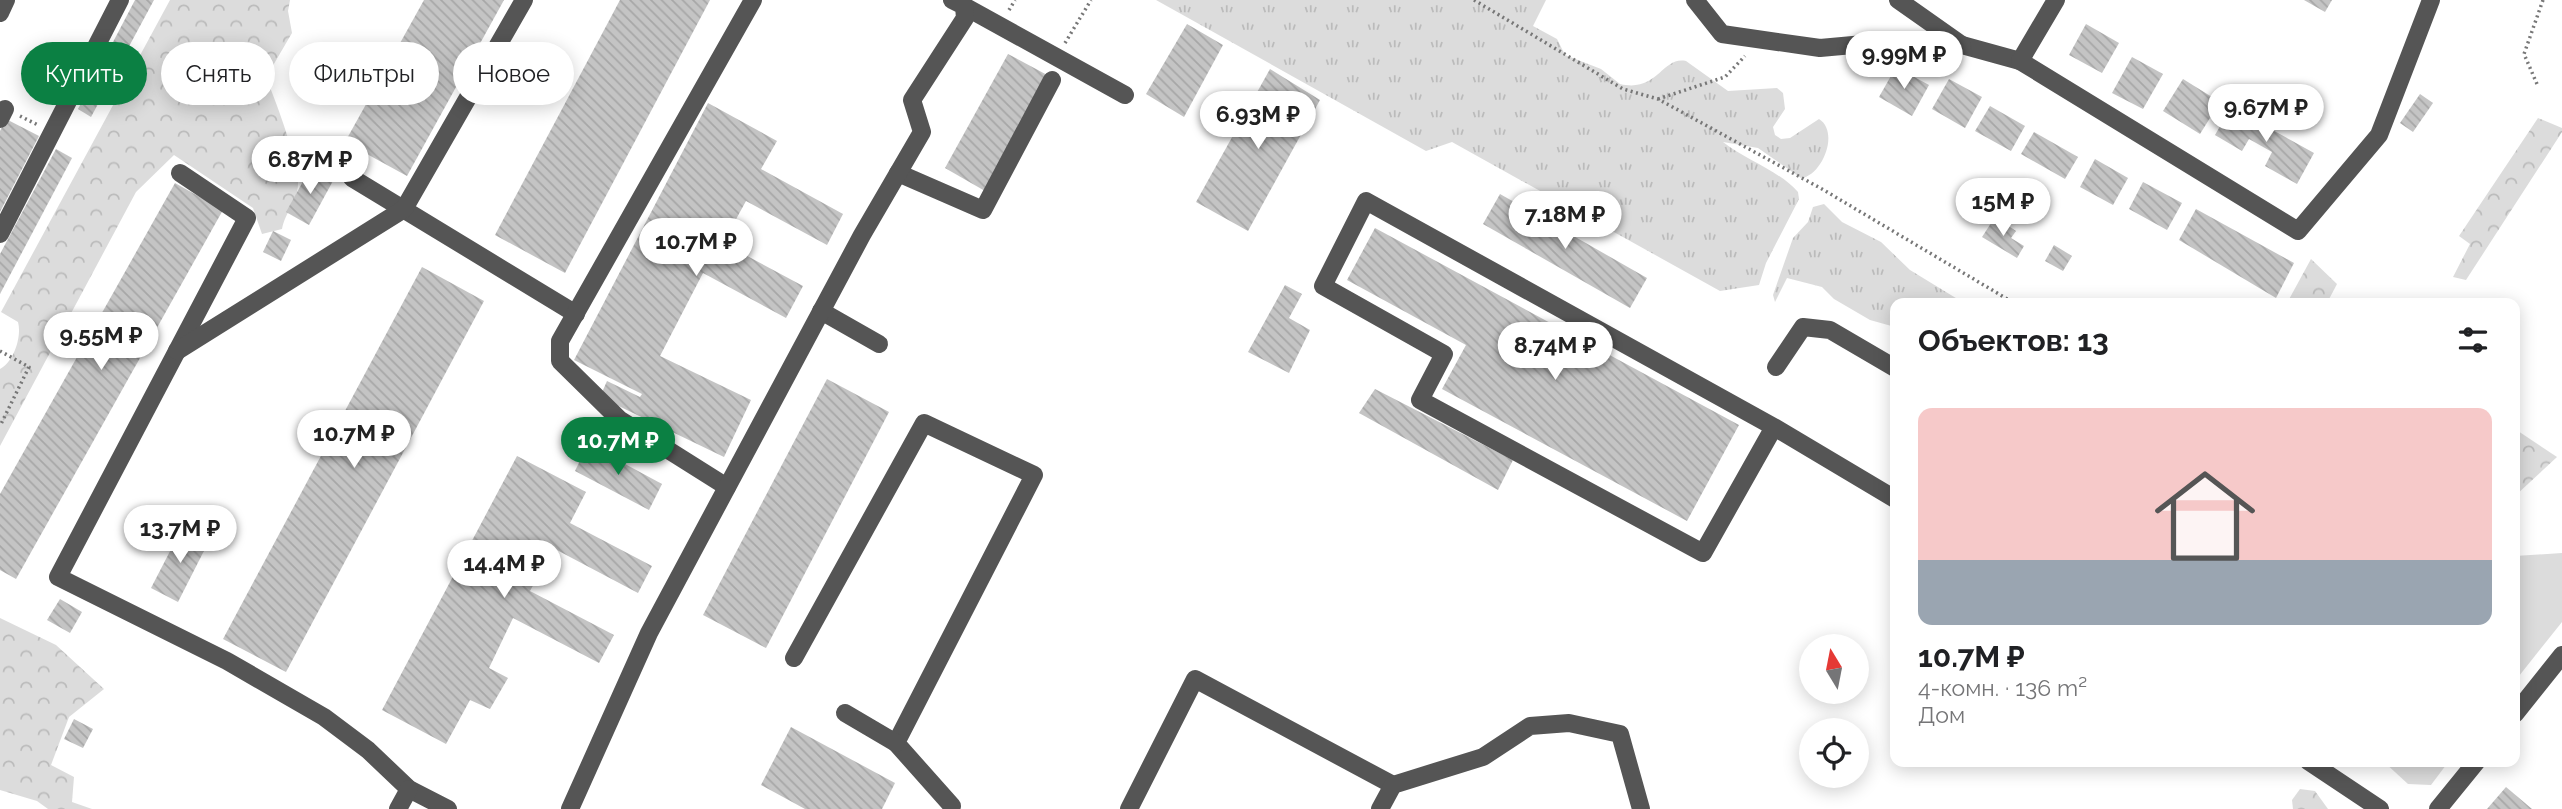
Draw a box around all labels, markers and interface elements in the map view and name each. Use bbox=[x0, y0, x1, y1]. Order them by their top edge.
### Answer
pin: 9.99M ₽ bbox=[1839, 32, 1969, 91]
text: 9.99M ₽ bbox=[1862, 40, 1946, 67]
chip: Купить bbox=[21, 42, 147, 105]
chip: Снять bbox=[161, 42, 275, 105]
chip: Фильтры bbox=[289, 42, 439, 105]
chip: Новое bbox=[453, 42, 574, 105]
pin: 9.67M ₽ bbox=[2201, 85, 2331, 144]
pin: 6.93M ₽ bbox=[1193, 92, 1323, 151]
text: 9.67M ₽ bbox=[2224, 93, 2308, 120]
text: 6.93M ₽ bbox=[1216, 100, 1300, 127]
pin: 6.87M ₽ bbox=[245, 136, 375, 196]
text: 6.87M ₽ bbox=[268, 145, 352, 172]
pin: 15M ₽ bbox=[1954, 178, 2052, 238]
text: 15M ₽ bbox=[1972, 187, 2034, 214]
pin: 7.18M ₽ bbox=[1500, 191, 1630, 251]
text: 7.18M ₽ bbox=[1525, 200, 1605, 227]
pin: 10.7M ₽ bbox=[631, 218, 761, 278]
text: 10.7M ₽ bbox=[655, 227, 737, 254]
pin: 9.55M ₽ bbox=[36, 312, 166, 372]
text: 9.55M ₽ bbox=[60, 321, 142, 348]
icon: filters bbox=[2454, 321, 2492, 359]
pin: 8.74M ₽ bbox=[1490, 322, 1620, 382]
text: Объектов: 13 bbox=[1918, 323, 2109, 358]
text: 8.74M ₽ bbox=[1514, 331, 1596, 358]
pin: 10.7M ₽ bbox=[289, 410, 419, 470]
pin: 10.7M ₽ bbox=[553, 418, 683, 477]
text: 10.7M ₽ bbox=[313, 419, 395, 446]
text: 10.7M ₽ bbox=[577, 426, 659, 453]
icon: home bbox=[2142, 453, 2268, 579]
pin: 13.7M ₽ bbox=[115, 505, 245, 565]
text: 13.7M ₽ bbox=[140, 514, 220, 541]
pin: 14.4M ₽ bbox=[439, 540, 569, 600]
text: 14.4M ₽ bbox=[463, 549, 545, 576]
north arrow bbox=[1799, 634, 1869, 704]
map controls bbox=[1799, 634, 1869, 788]
text: 10.7M ₽ bbox=[1918, 639, 2025, 674]
text: 4-комн. · 136 m² bbox=[1918, 674, 2087, 701]
text: Дом bbox=[1918, 701, 1965, 728]
button: locate bbox=[1799, 718, 1869, 788]

